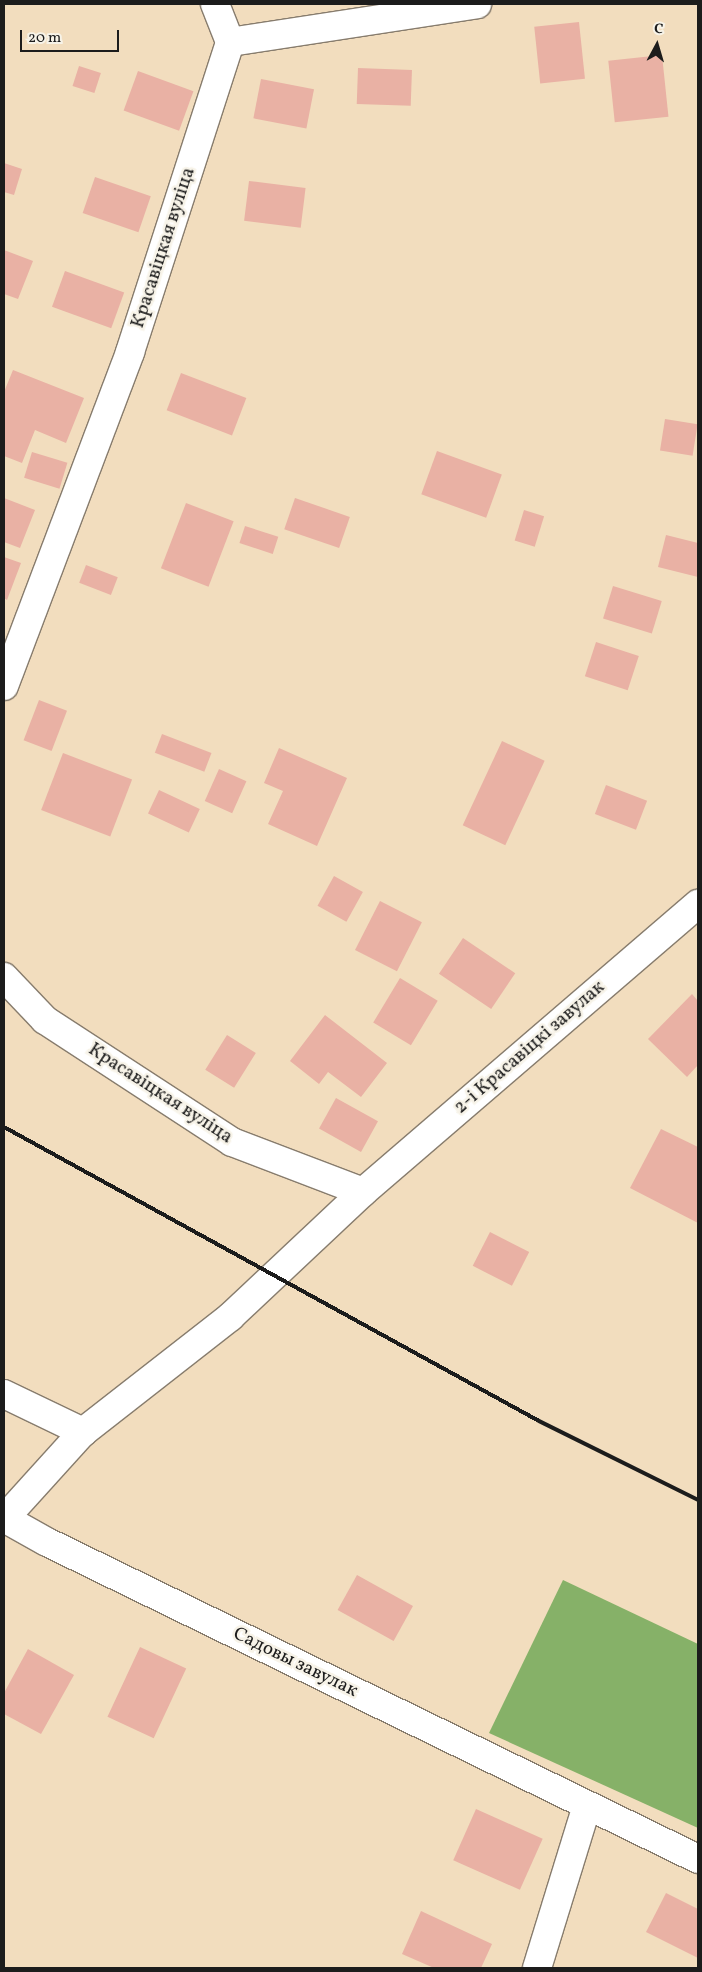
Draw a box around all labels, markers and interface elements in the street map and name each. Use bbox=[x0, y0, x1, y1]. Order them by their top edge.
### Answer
scale bar bbox=[22, 20, 121, 52]
north arrow bbox=[632, 20, 682, 70]
text: С bbox=[653, 20, 664, 40]
text: 20 m bbox=[28, 28, 61, 49]
street label: Красавіцкая вуліца bbox=[127, 165, 201, 331]
street label: 2-і Красавіцкі завулак bbox=[450, 976, 610, 1120]
street label: Красавіцкая вуліца bbox=[84, 1039, 236, 1149]
street label: Садовы завулак bbox=[229, 1623, 361, 1703]

